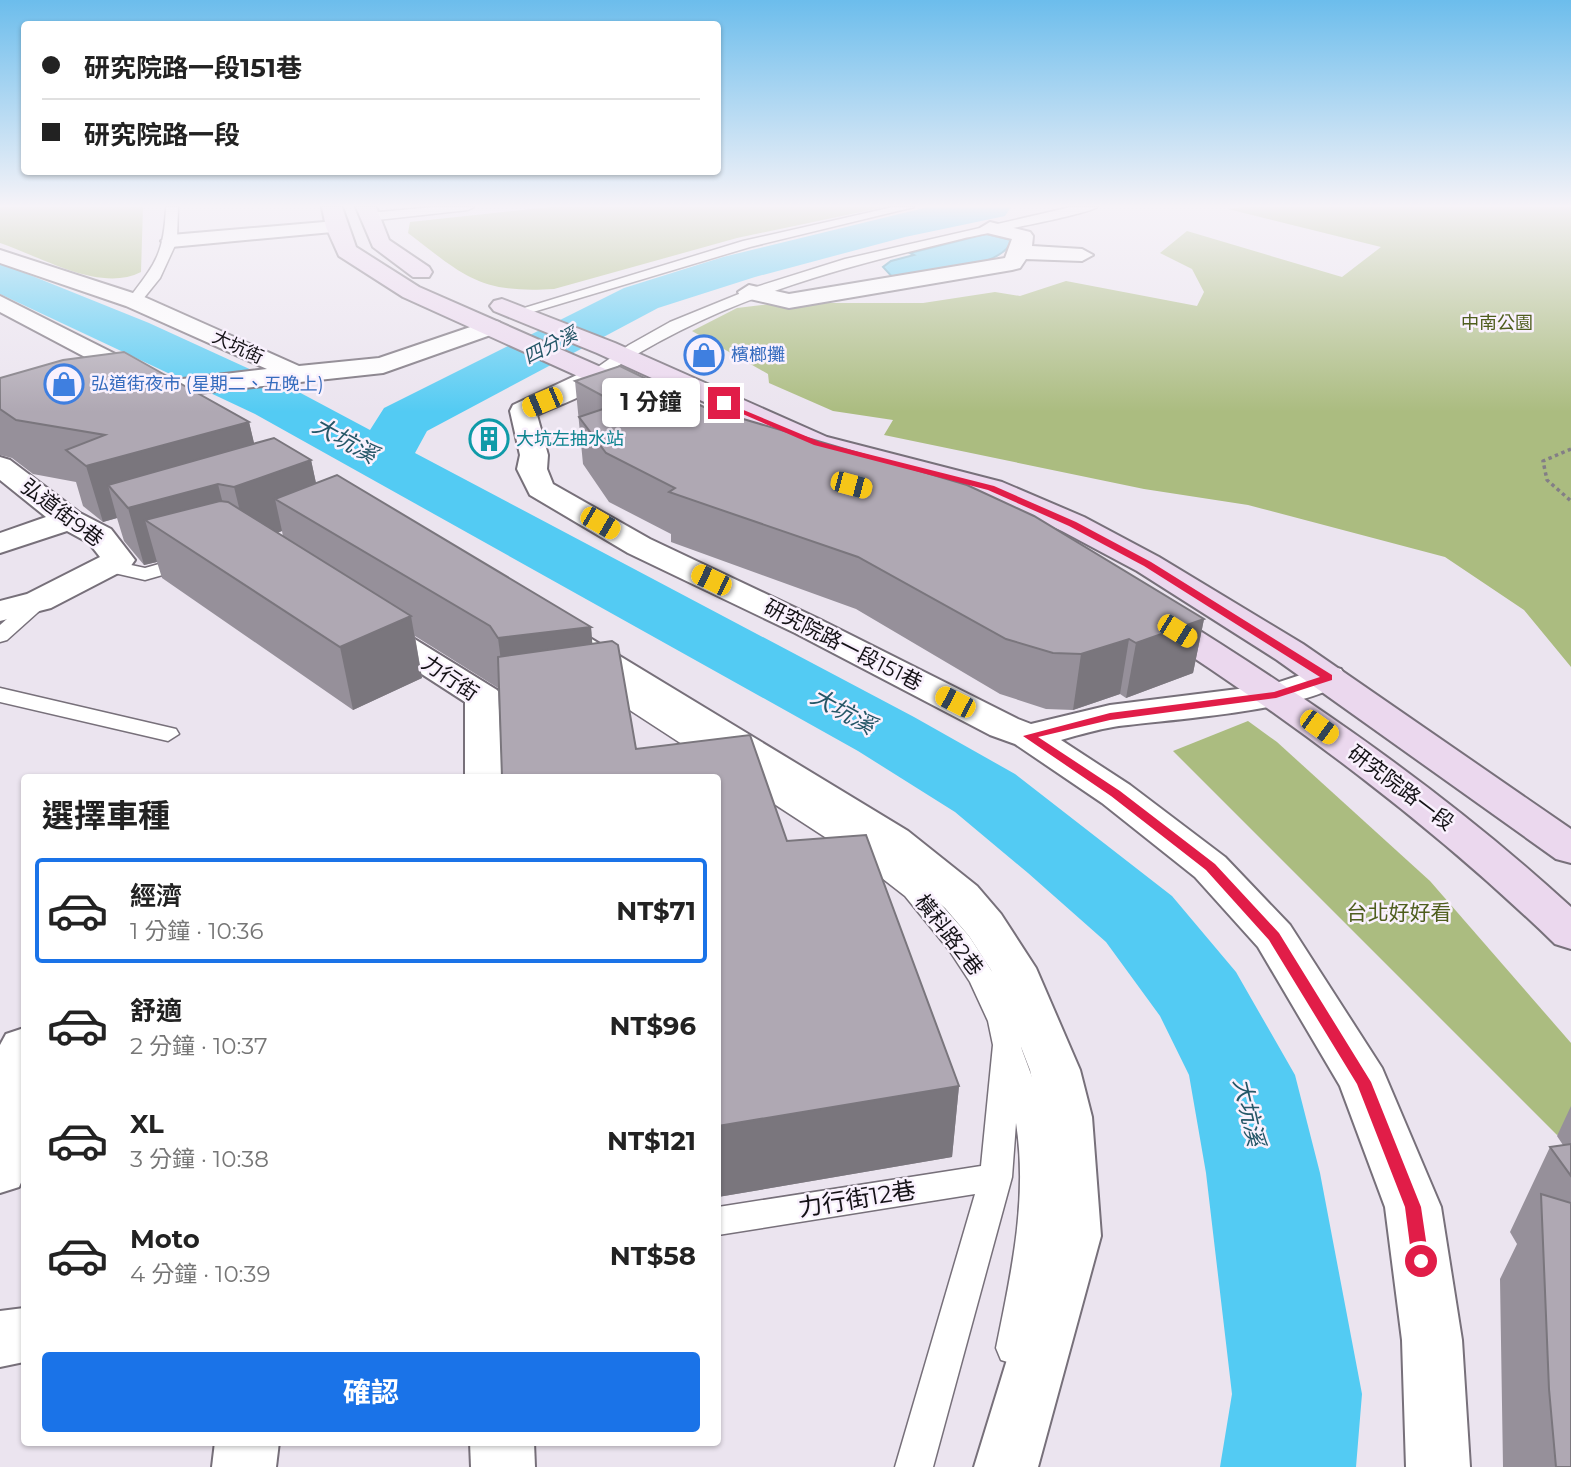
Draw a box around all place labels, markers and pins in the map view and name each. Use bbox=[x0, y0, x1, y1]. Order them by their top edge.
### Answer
shop icon: 檳榔攤 bbox=[683, 334, 725, 376]
place label: 檳榔攤 bbox=[731, 344, 785, 366]
shop icon: 弘道街夜市 (星期二、五晚上) bbox=[43, 363, 85, 405]
place label: 弘道街夜市 (星期二、五晚上) bbox=[91, 373, 324, 395]
building icon: 大坑左抽水站 bbox=[468, 418, 510, 460]
place label: 大坑左抽水站 bbox=[516, 428, 624, 450]

